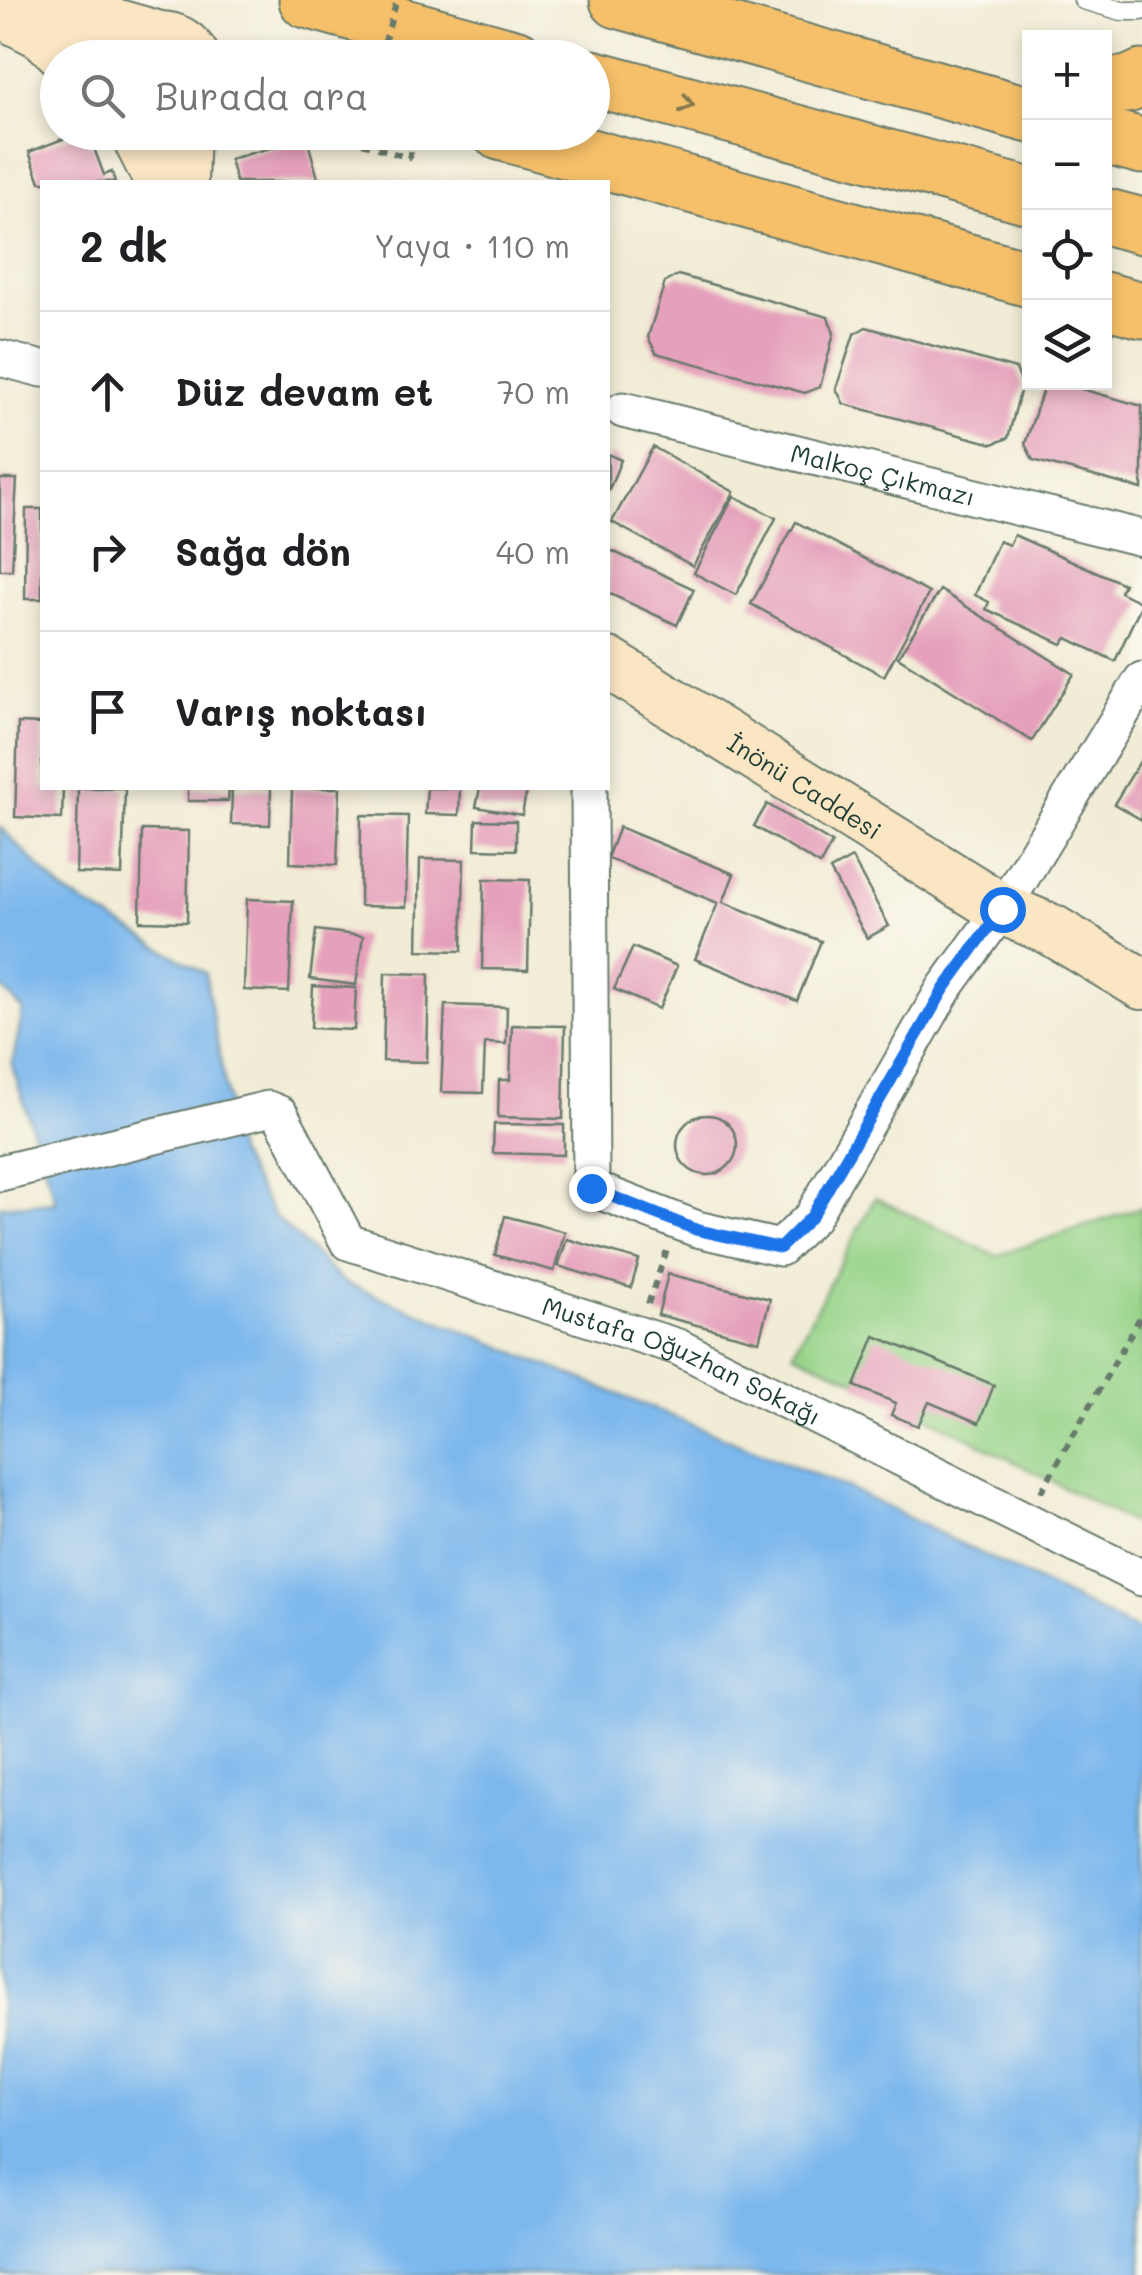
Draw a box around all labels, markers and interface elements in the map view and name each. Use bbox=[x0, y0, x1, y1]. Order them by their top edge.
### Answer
map controls bbox=[1022, 30, 1112, 390]
button: + bbox=[1022, 30, 1112, 120]
search box bbox=[40, 40, 610, 150]
icon: search bbox=[75, 68, 130, 123]
text: Burada ara bbox=[155, 70, 369, 120]
one-way arrow bbox=[677, 92, 695, 113]
button: − bbox=[1022, 120, 1112, 210]
button: locate bbox=[1022, 210, 1112, 300]
text: 2 dk bbox=[80, 218, 168, 273]
text: Yaya · 110 m bbox=[374, 224, 570, 266]
button: layers bbox=[1022, 300, 1112, 390]
icon: ahead bbox=[80, 364, 135, 419]
text: Düz devam et bbox=[175, 366, 433, 416]
text: 70 m bbox=[497, 370, 570, 412]
street label: Malkoç Çıkmazı bbox=[788, 436, 979, 512]
icon: right bbox=[80, 524, 135, 579]
text: Sağa dön bbox=[175, 526, 351, 576]
text: 40 m bbox=[496, 530, 570, 572]
icon: arrive bbox=[80, 684, 135, 739]
text: Varış noktası bbox=[175, 686, 427, 736]
street label: İnönü Caddesi bbox=[722, 726, 888, 846]
route start bbox=[980, 887, 1026, 933]
route end bbox=[569, 1166, 615, 1212]
street label: Mustafa Oğuzhan Sokağı bbox=[538, 1289, 826, 1432]

